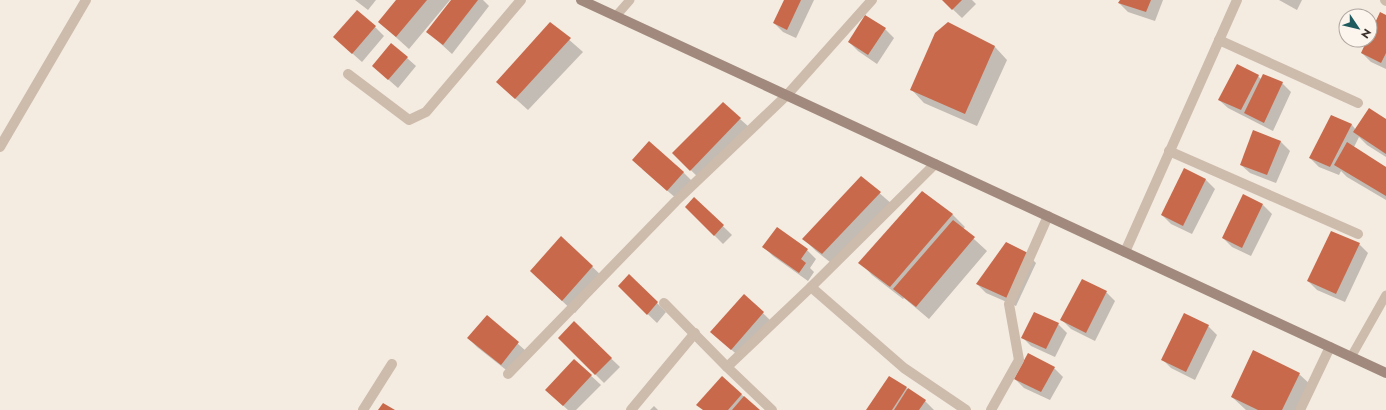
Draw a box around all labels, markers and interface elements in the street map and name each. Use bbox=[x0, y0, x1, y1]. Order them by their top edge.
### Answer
north arrow bbox=[1338, 8, 1378, 48]
text: N bbox=[1357, 26, 1375, 42]

